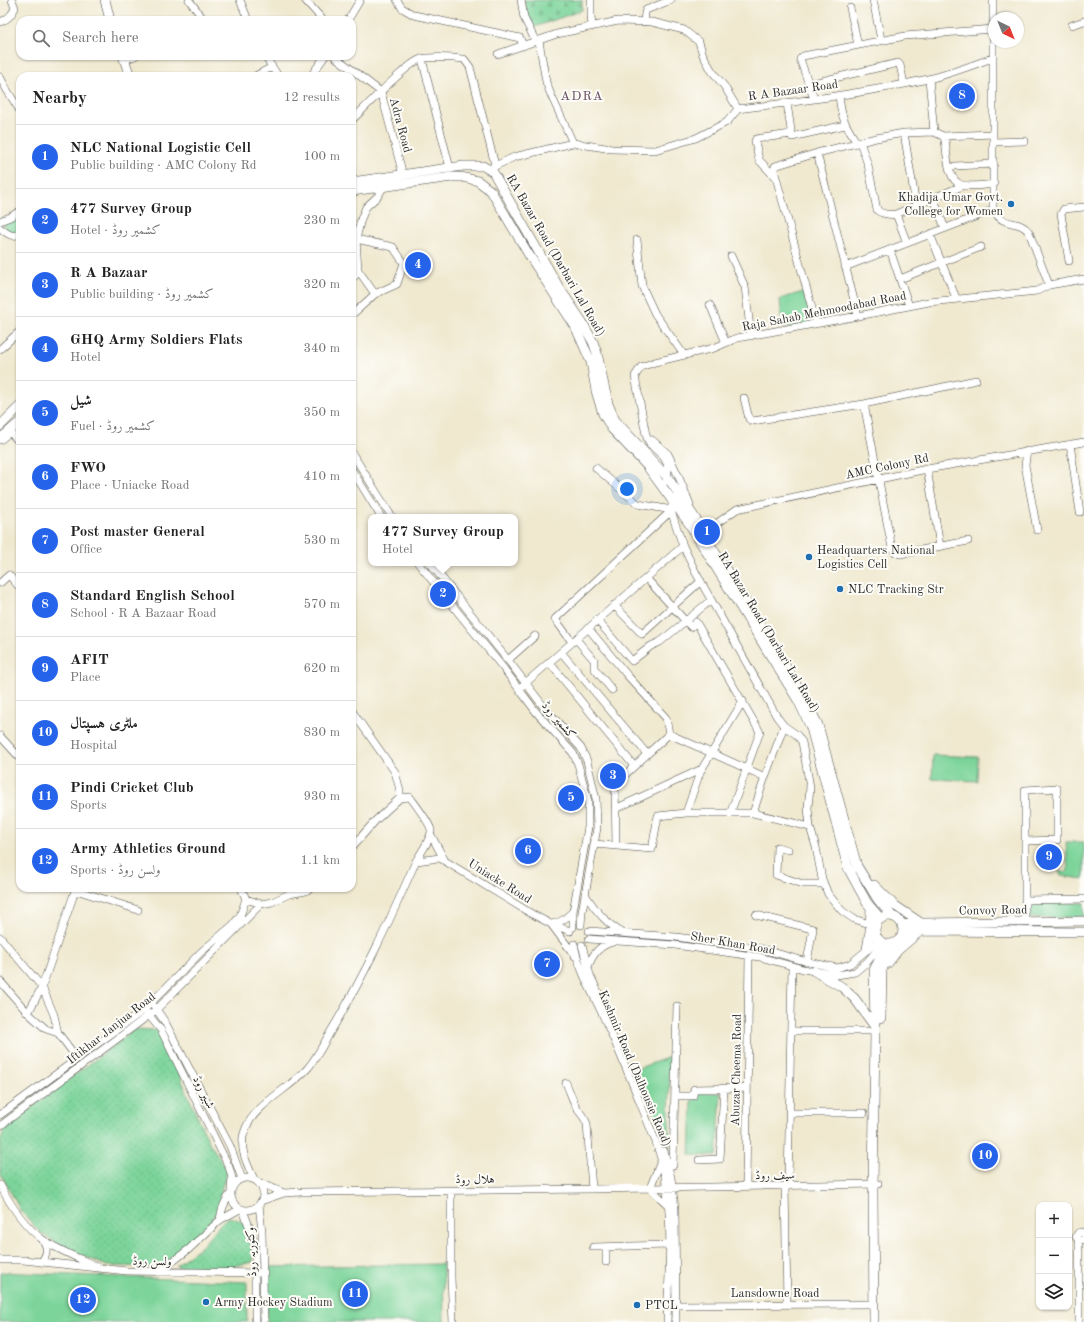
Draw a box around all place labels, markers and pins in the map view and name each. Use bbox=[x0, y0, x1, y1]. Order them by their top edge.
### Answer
pin: 8 bbox=[949, 81, 975, 111]
place label: Khadija Umar Govt. College for Women bbox=[898, 192, 1004, 218]
marker: Khadija Umar Govt. College for Women bbox=[1006, 199, 1016, 209]
pin: 4 bbox=[405, 250, 431, 280]
pin: 1 bbox=[694, 517, 720, 547]
place label: Headquarters National Logistics Cell bbox=[817, 545, 935, 571]
marker: Headquarters National Logistics Cell bbox=[804, 552, 814, 562]
pin: 2 bbox=[430, 579, 456, 609]
marker: NLC Tracking Str bbox=[835, 584, 845, 594]
place label: NLC Tracking Str bbox=[848, 584, 944, 596]
pin: 3 bbox=[600, 761, 626, 791]
pin: 5 bbox=[558, 783, 584, 813]
pin: 6 bbox=[515, 836, 541, 866]
pin: 9 bbox=[1036, 842, 1062, 872]
pin: 7 bbox=[534, 949, 560, 979]
pin: 10 bbox=[972, 1141, 998, 1171]
pin: 11 bbox=[342, 1279, 368, 1309]
pin: 12 bbox=[70, 1285, 96, 1315]
marker: Army Hockey Stadium bbox=[201, 1297, 211, 1307]
place label: Army Hockey Stadium bbox=[214, 1297, 333, 1309]
marker: PTCL bbox=[632, 1300, 642, 1310]
place label: PTCL bbox=[645, 1300, 678, 1312]

